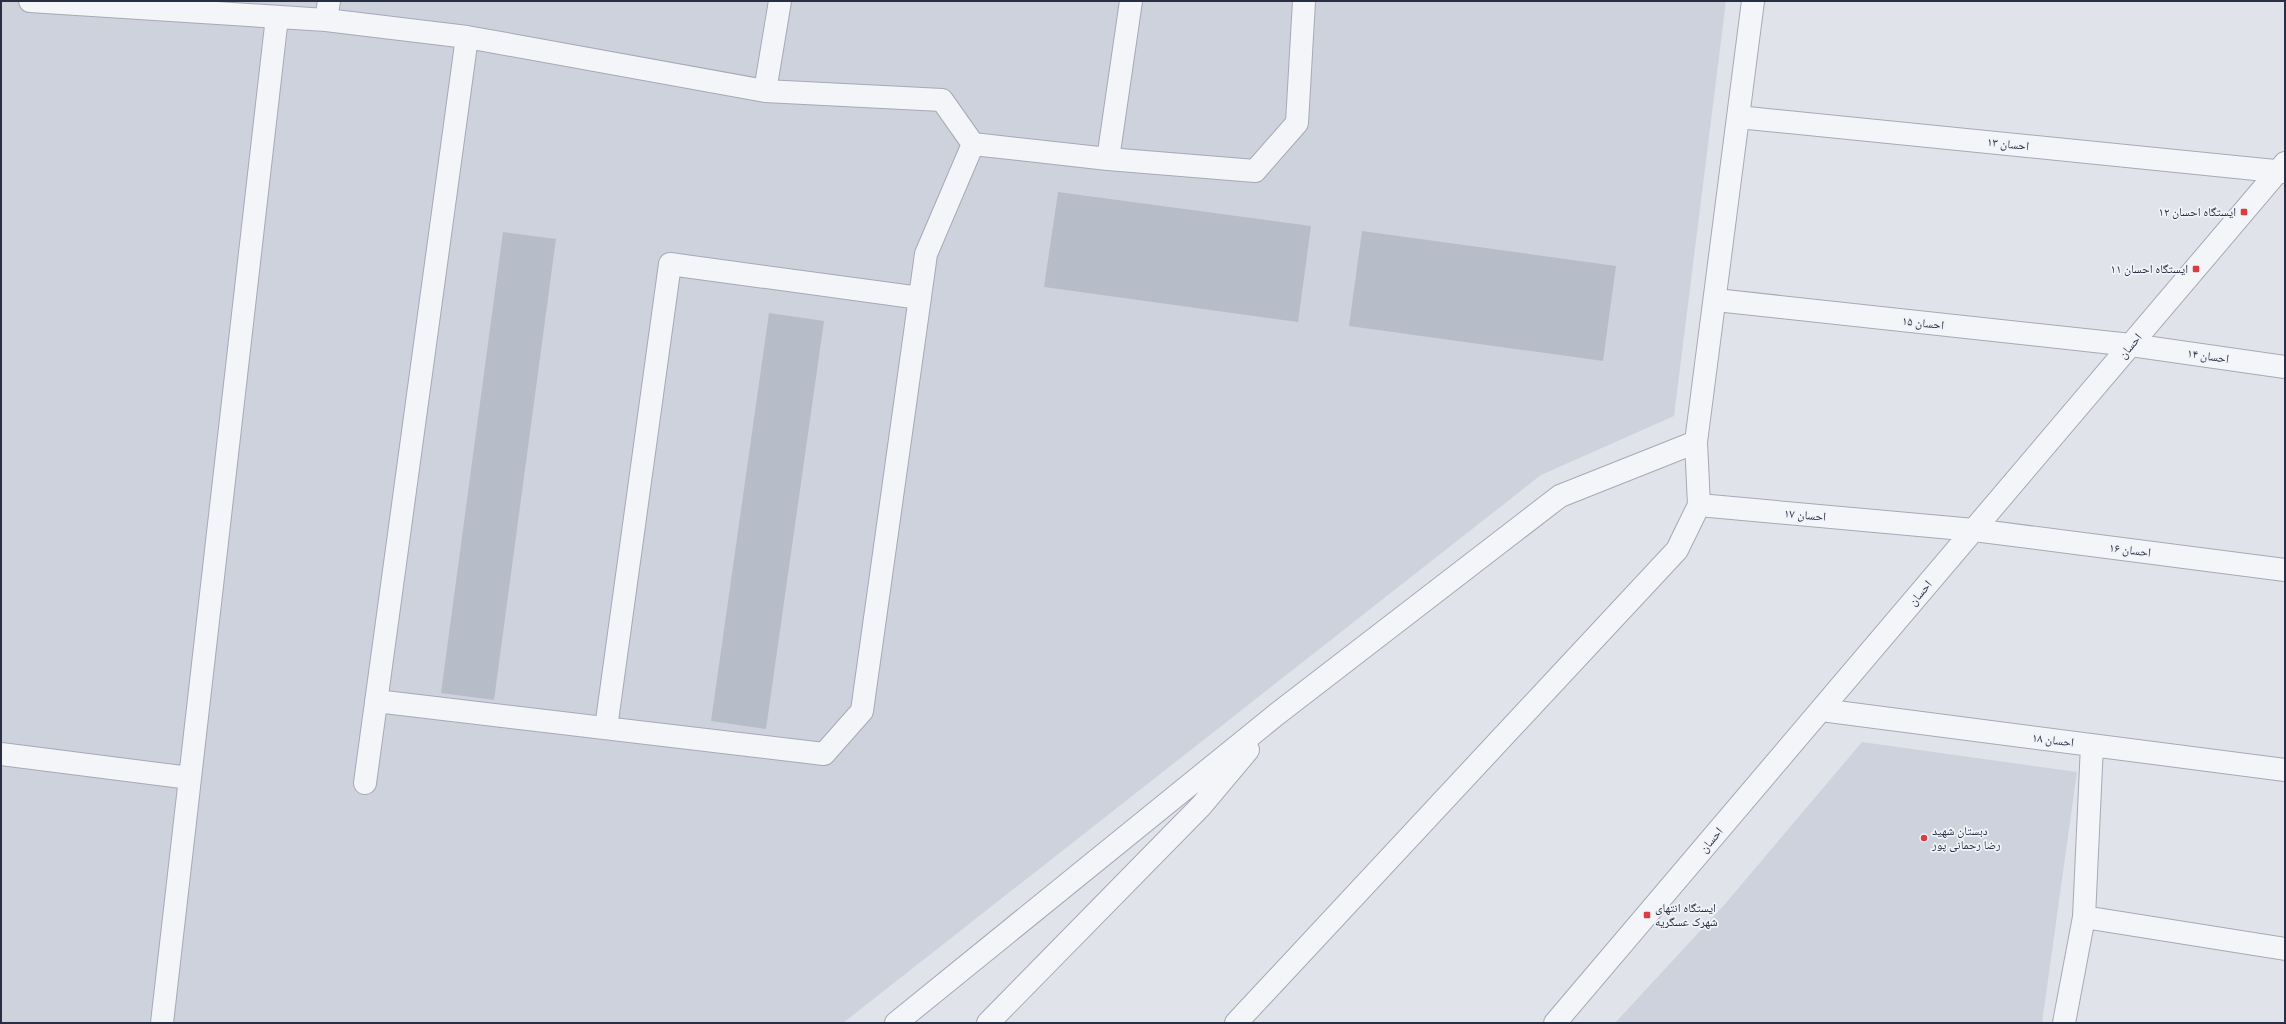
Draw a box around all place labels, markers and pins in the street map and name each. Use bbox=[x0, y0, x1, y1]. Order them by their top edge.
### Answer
place label: ایستگاه احسان ۱۲ bbox=[2159, 204, 2236, 220]
marker: ایستگاه احسان ۱۲ bbox=[2239, 207, 2249, 217]
place label: ایستگاه احسان ۱۱ bbox=[2111, 261, 2188, 277]
marker: ایستگاه احسان ۱۱ bbox=[2191, 264, 2201, 274]
place label: دبستان شهید رضا رحمانی پور bbox=[1931, 823, 2001, 853]
marker: دبستان شهید رضا رحمانی پور bbox=[1919, 833, 1929, 843]
place label: ایستگاه انتهای شهرک عسگریه bbox=[1655, 900, 1718, 930]
marker: ایستگاه انتهای شهرک عسگریه bbox=[1642, 910, 1652, 920]

